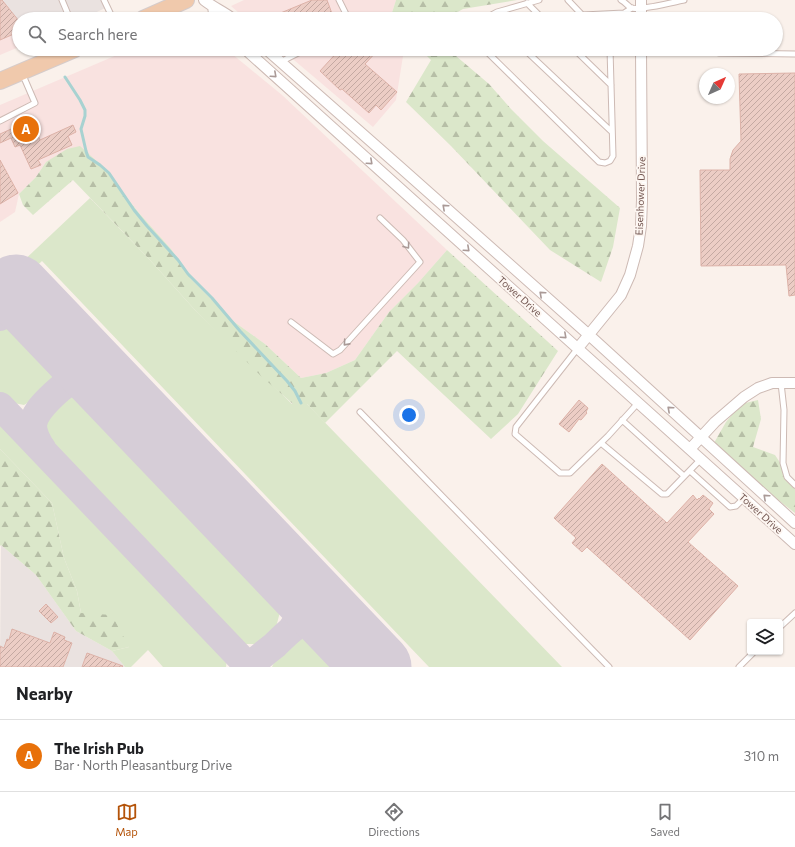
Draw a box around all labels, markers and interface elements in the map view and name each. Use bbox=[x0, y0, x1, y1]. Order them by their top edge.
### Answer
search box bbox=[12, 12, 783, 56]
icon: search bbox=[26, 23, 48, 45]
text: Search here bbox=[58, 25, 137, 43]
north arrow bbox=[699, 68, 735, 104]
one-way arrow bbox=[269, 71, 276, 78]
pin: A bbox=[13, 114, 39, 144]
street label: Eisenhower Drive bbox=[633, 156, 647, 236]
one-way arrow bbox=[366, 157, 373, 164]
one-way arrow bbox=[443, 205, 450, 212]
one-way arrow bbox=[402, 241, 409, 248]
one-way arrow bbox=[462, 244, 470, 252]
street label: Tower Drive bbox=[496, 273, 544, 319]
one-way arrow bbox=[540, 292, 547, 299]
one-way arrow bbox=[559, 331, 567, 338]
one-way arrow bbox=[344, 339, 351, 346]
your location bbox=[399, 405, 419, 425]
one-way arrow bbox=[667, 406, 675, 414]
street label: Tower Drive bbox=[737, 490, 785, 536]
one-way arrow bbox=[763, 494, 771, 502]
map controls bbox=[747, 619, 783, 655]
button: layers bbox=[747, 619, 783, 655]
text: Nearby bbox=[16, 683, 73, 704]
text: The Irish Pub bbox=[54, 739, 144, 757]
text: A bbox=[24, 748, 34, 764]
text: 310 m bbox=[744, 748, 779, 764]
text: Bar · North Pleasantburg Drive bbox=[54, 757, 232, 773]
tab: Map bbox=[115, 801, 138, 838]
tab: Directions bbox=[368, 801, 420, 838]
tab: Saved bbox=[650, 801, 680, 838]

